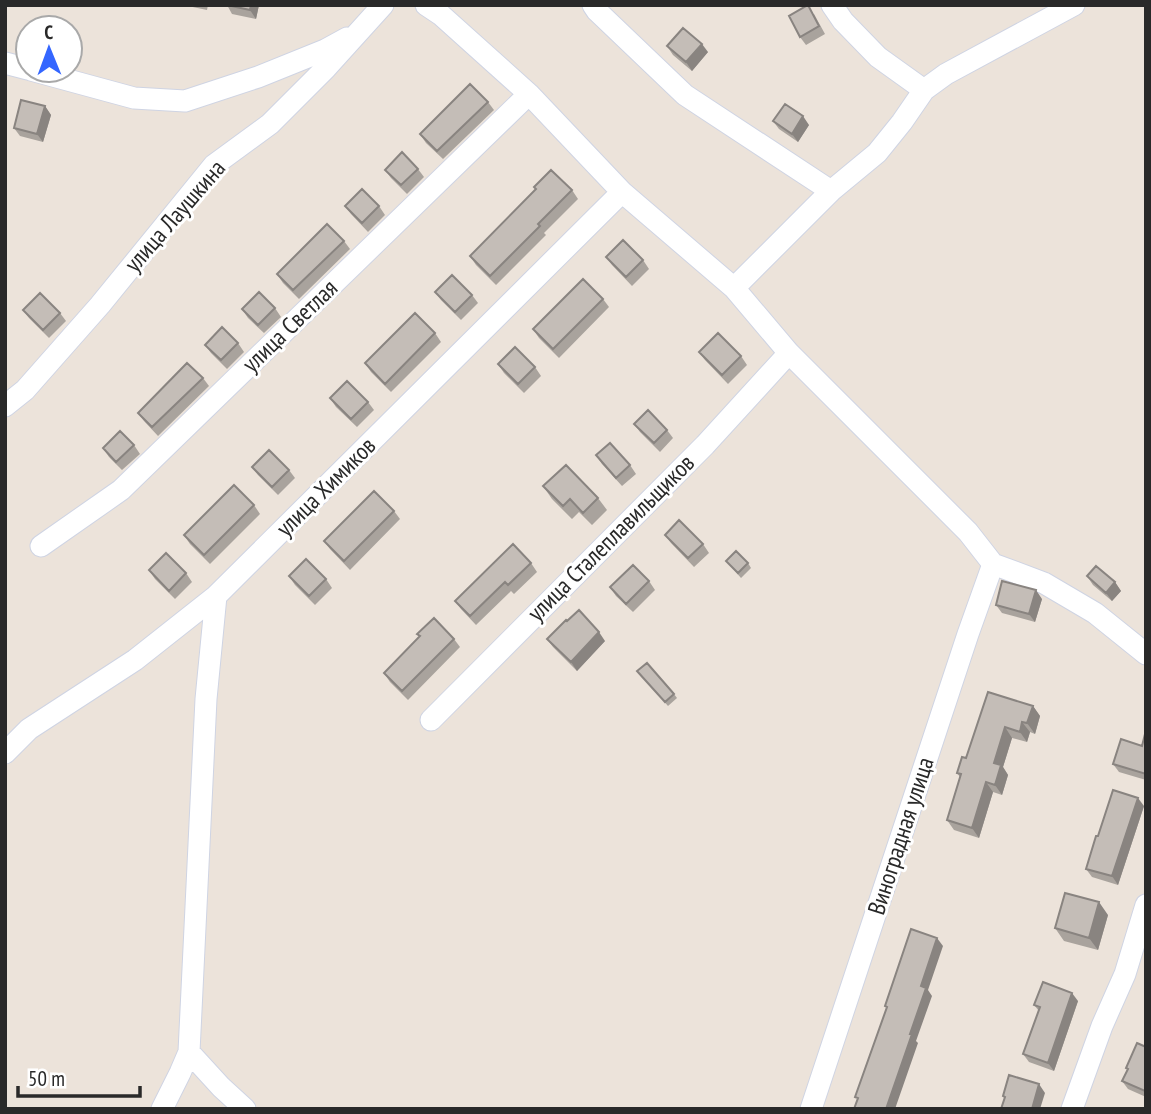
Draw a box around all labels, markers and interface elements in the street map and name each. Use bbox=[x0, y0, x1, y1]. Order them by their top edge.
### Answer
north arrow bbox=[14, 14, 84, 84]
text: С bbox=[44, 20, 54, 44]
street label: улица Лаушкина bbox=[117, 153, 232, 278]
street label: улица Светлая bbox=[235, 273, 344, 379]
street label: улица Химиков bbox=[269, 430, 382, 543]
street label: улица Сталеплавильщиков bbox=[520, 447, 701, 628]
street label: Виноградная улица bbox=[860, 753, 941, 919]
scale bar bbox=[18, 1054, 140, 1098]
text: 50 m bbox=[28, 1065, 65, 1092]

